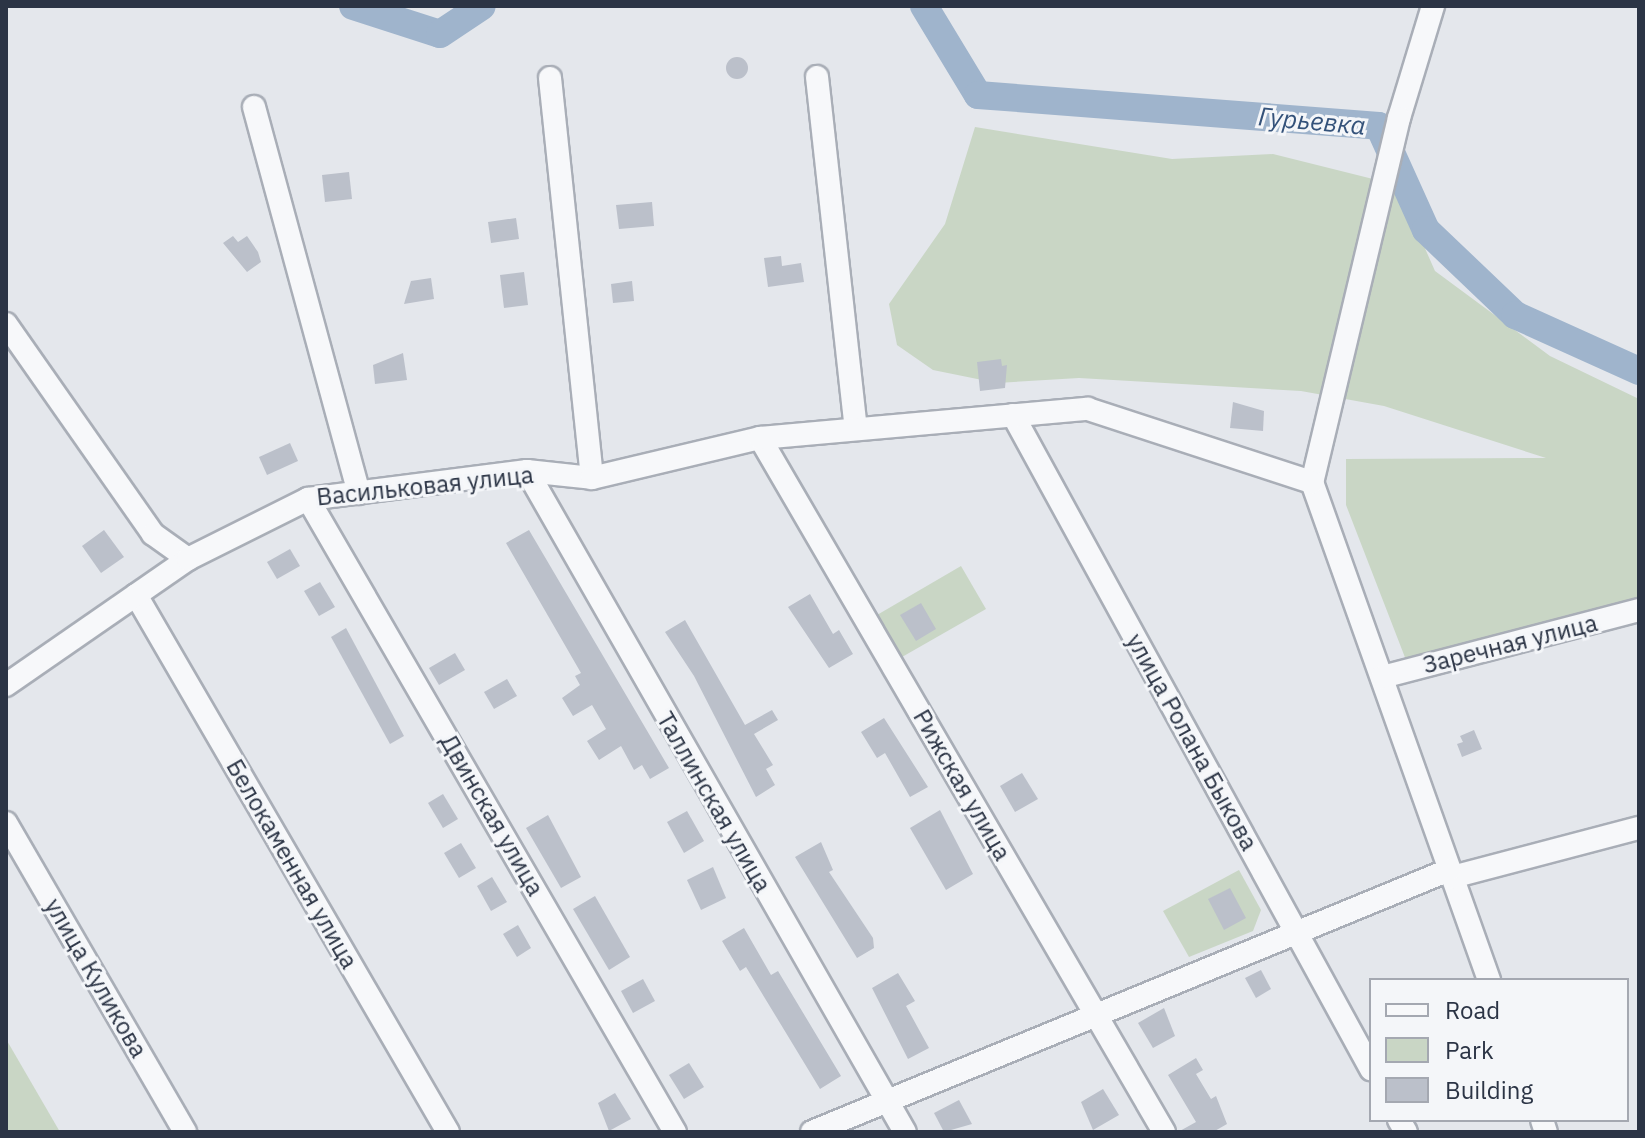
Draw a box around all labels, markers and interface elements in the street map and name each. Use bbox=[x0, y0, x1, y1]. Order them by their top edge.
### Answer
water label: Гурьевка bbox=[1257, 101, 1367, 141]
street label: Васильковая улица bbox=[315, 460, 535, 512]
street label: Заречная улица bbox=[1420, 608, 1600, 680]
street label: улица Ролана Быкова bbox=[1120, 629, 1264, 855]
street label: Рижская улица bbox=[907, 704, 1017, 866]
street label: Таллинская улица bbox=[651, 707, 777, 897]
street label: Двинская улица bbox=[434, 729, 550, 901]
street label: Белокаменная улица bbox=[220, 754, 364, 974]
street label: улица Куликова bbox=[39, 893, 153, 1063]
legend bbox=[1369, 978, 1629, 1122]
text: Road bbox=[1445, 994, 1500, 1026]
text: Park bbox=[1445, 1034, 1494, 1066]
text: Building bbox=[1445, 1074, 1533, 1106]

